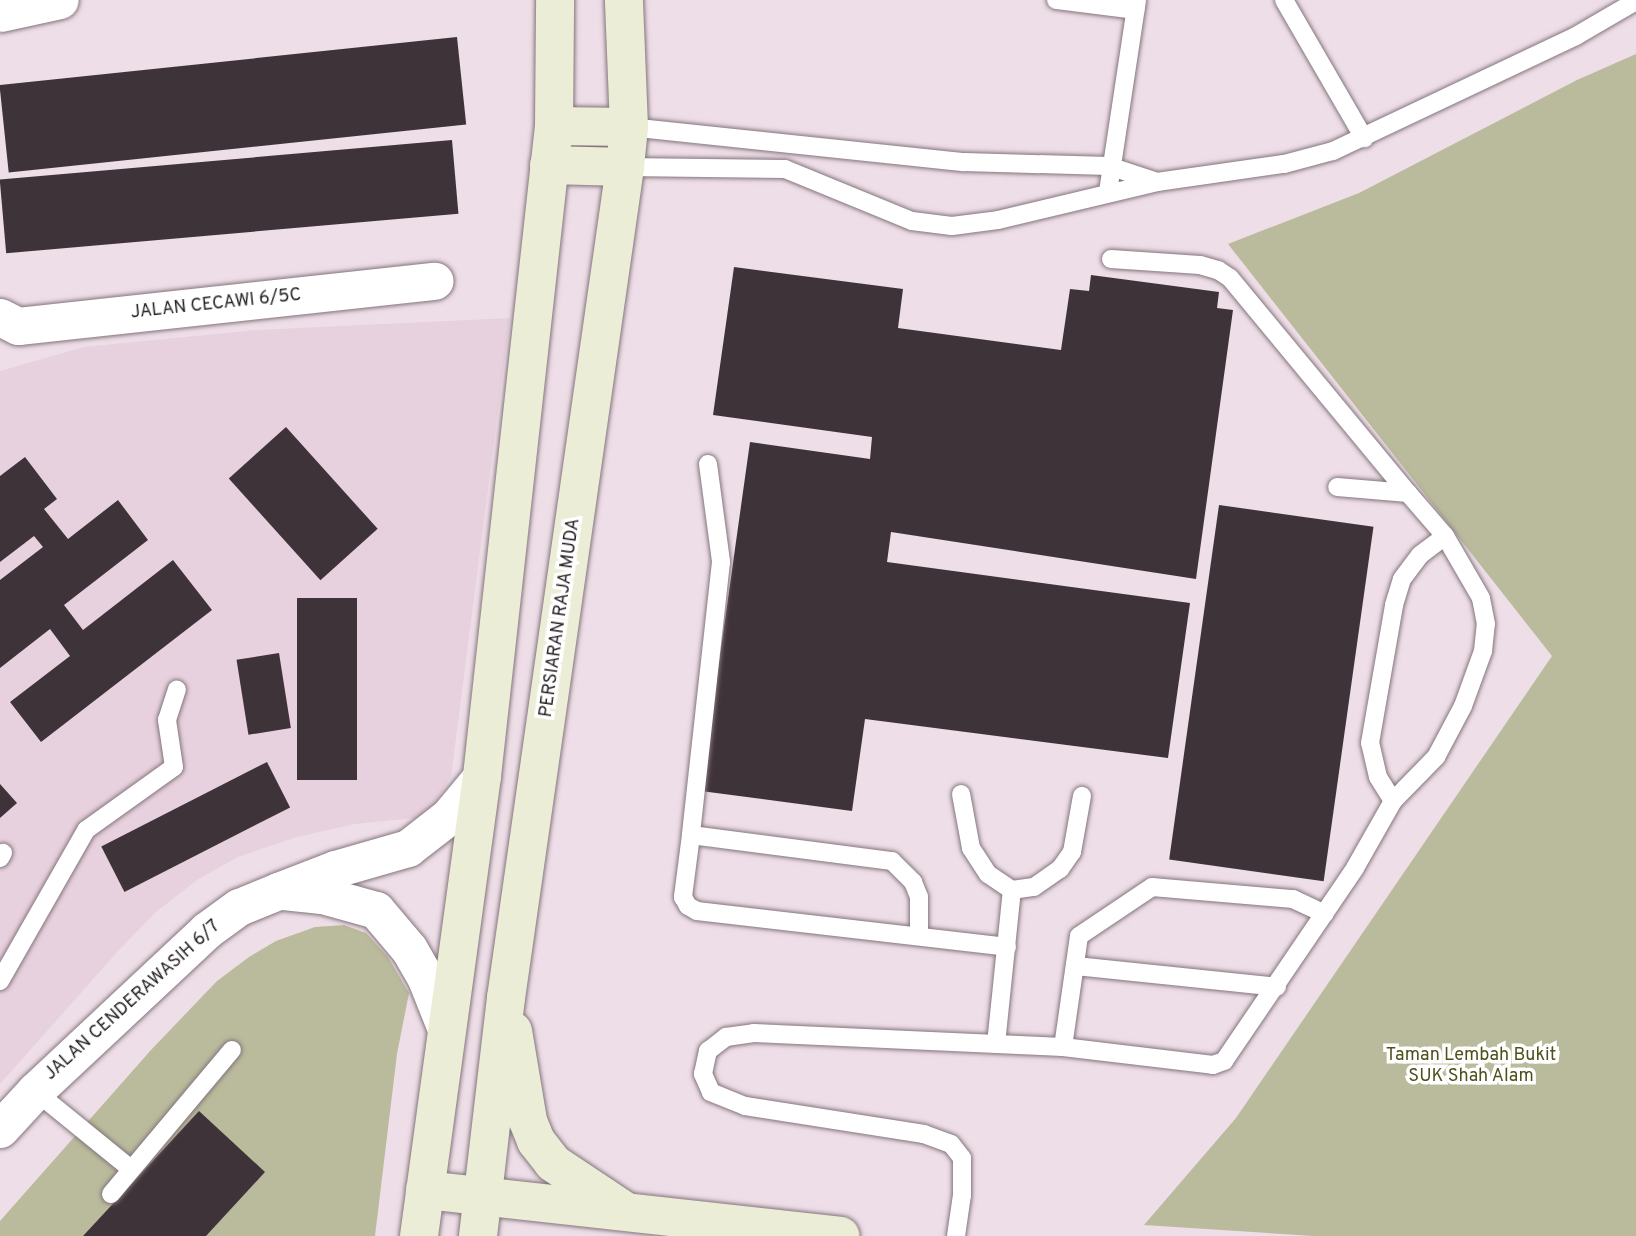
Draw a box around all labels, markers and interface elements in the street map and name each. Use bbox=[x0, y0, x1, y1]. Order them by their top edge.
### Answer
street label: JALAN CECAWI 6/5C bbox=[130, 285, 302, 325]
street label: PERSIARAN RAJA MUDA bbox=[536, 517, 586, 719]
street label: JALAN CENDERAWASIH 6/7 bbox=[41, 916, 225, 1086]
park label: Taman Lembah Bukit SUK Shah Alam bbox=[1386, 1046, 1556, 1088]

